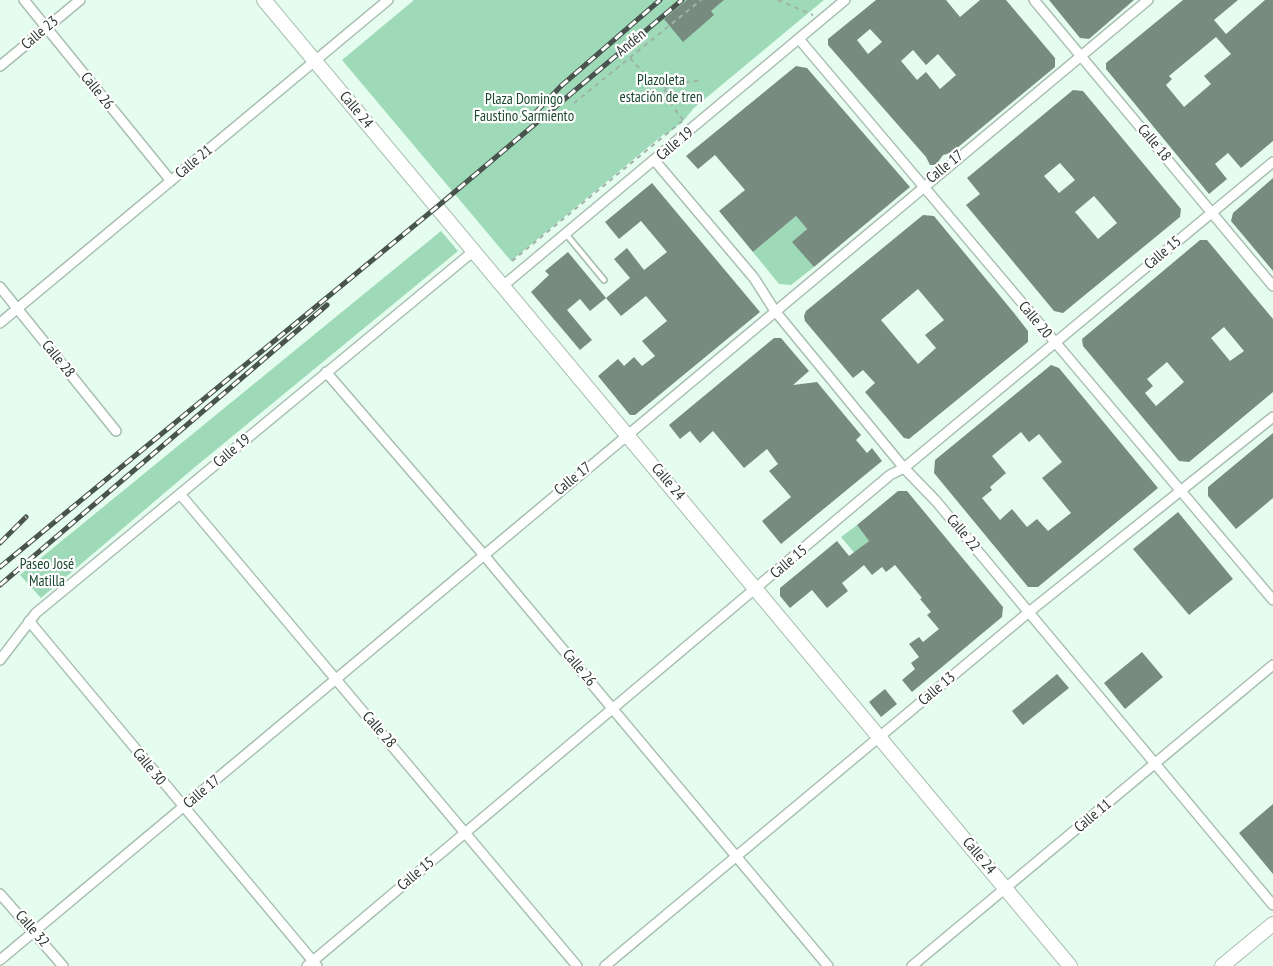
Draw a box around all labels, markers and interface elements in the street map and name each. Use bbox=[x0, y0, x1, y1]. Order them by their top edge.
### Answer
street label: Calle 23 bbox=[18, 12, 62, 54]
street label: Andén bbox=[613, 26, 649, 60]
street label: Calle 26 bbox=[77, 69, 117, 113]
park label: Plazoleta estación de tren bbox=[619, 72, 703, 107]
street label: Calle 24 bbox=[335, 88, 377, 132]
park label: Plaza Domingo Faustino Sarmiento bbox=[474, 91, 574, 126]
street label: Calle 18 bbox=[1133, 121, 1175, 165]
street label: Calle 19 bbox=[653, 123, 697, 165]
street label: Calle 21 bbox=[172, 141, 216, 183]
street label: Calle 17 bbox=[923, 147, 967, 187]
street label: Calle 15 bbox=[1141, 232, 1185, 274]
street label: Calle 20 bbox=[1014, 298, 1056, 342]
street label: Calle 28 bbox=[38, 337, 78, 381]
street label: Calle 19 bbox=[210, 430, 254, 472]
street label: Calle 17 bbox=[551, 459, 595, 499]
street label: Calle 24 bbox=[647, 460, 689, 504]
street label: Calle 22 bbox=[942, 511, 984, 555]
street label: Calle 15 bbox=[767, 541, 811, 583]
park label: Paseo José Matilla bbox=[20, 556, 74, 591]
street label: Calle 26 bbox=[558, 646, 600, 690]
street label: Calle 13 bbox=[915, 668, 959, 710]
street label: Calle 28 bbox=[358, 708, 400, 752]
street label: Calle 30 bbox=[129, 745, 169, 789]
street label: Calle 17 bbox=[180, 771, 224, 813]
street label: Calle 11 bbox=[1071, 795, 1115, 837]
street label: Calle 24 bbox=[958, 834, 1000, 878]
street label: Calle 15 bbox=[394, 853, 438, 895]
street label: Calle 32 bbox=[11, 907, 53, 951]

